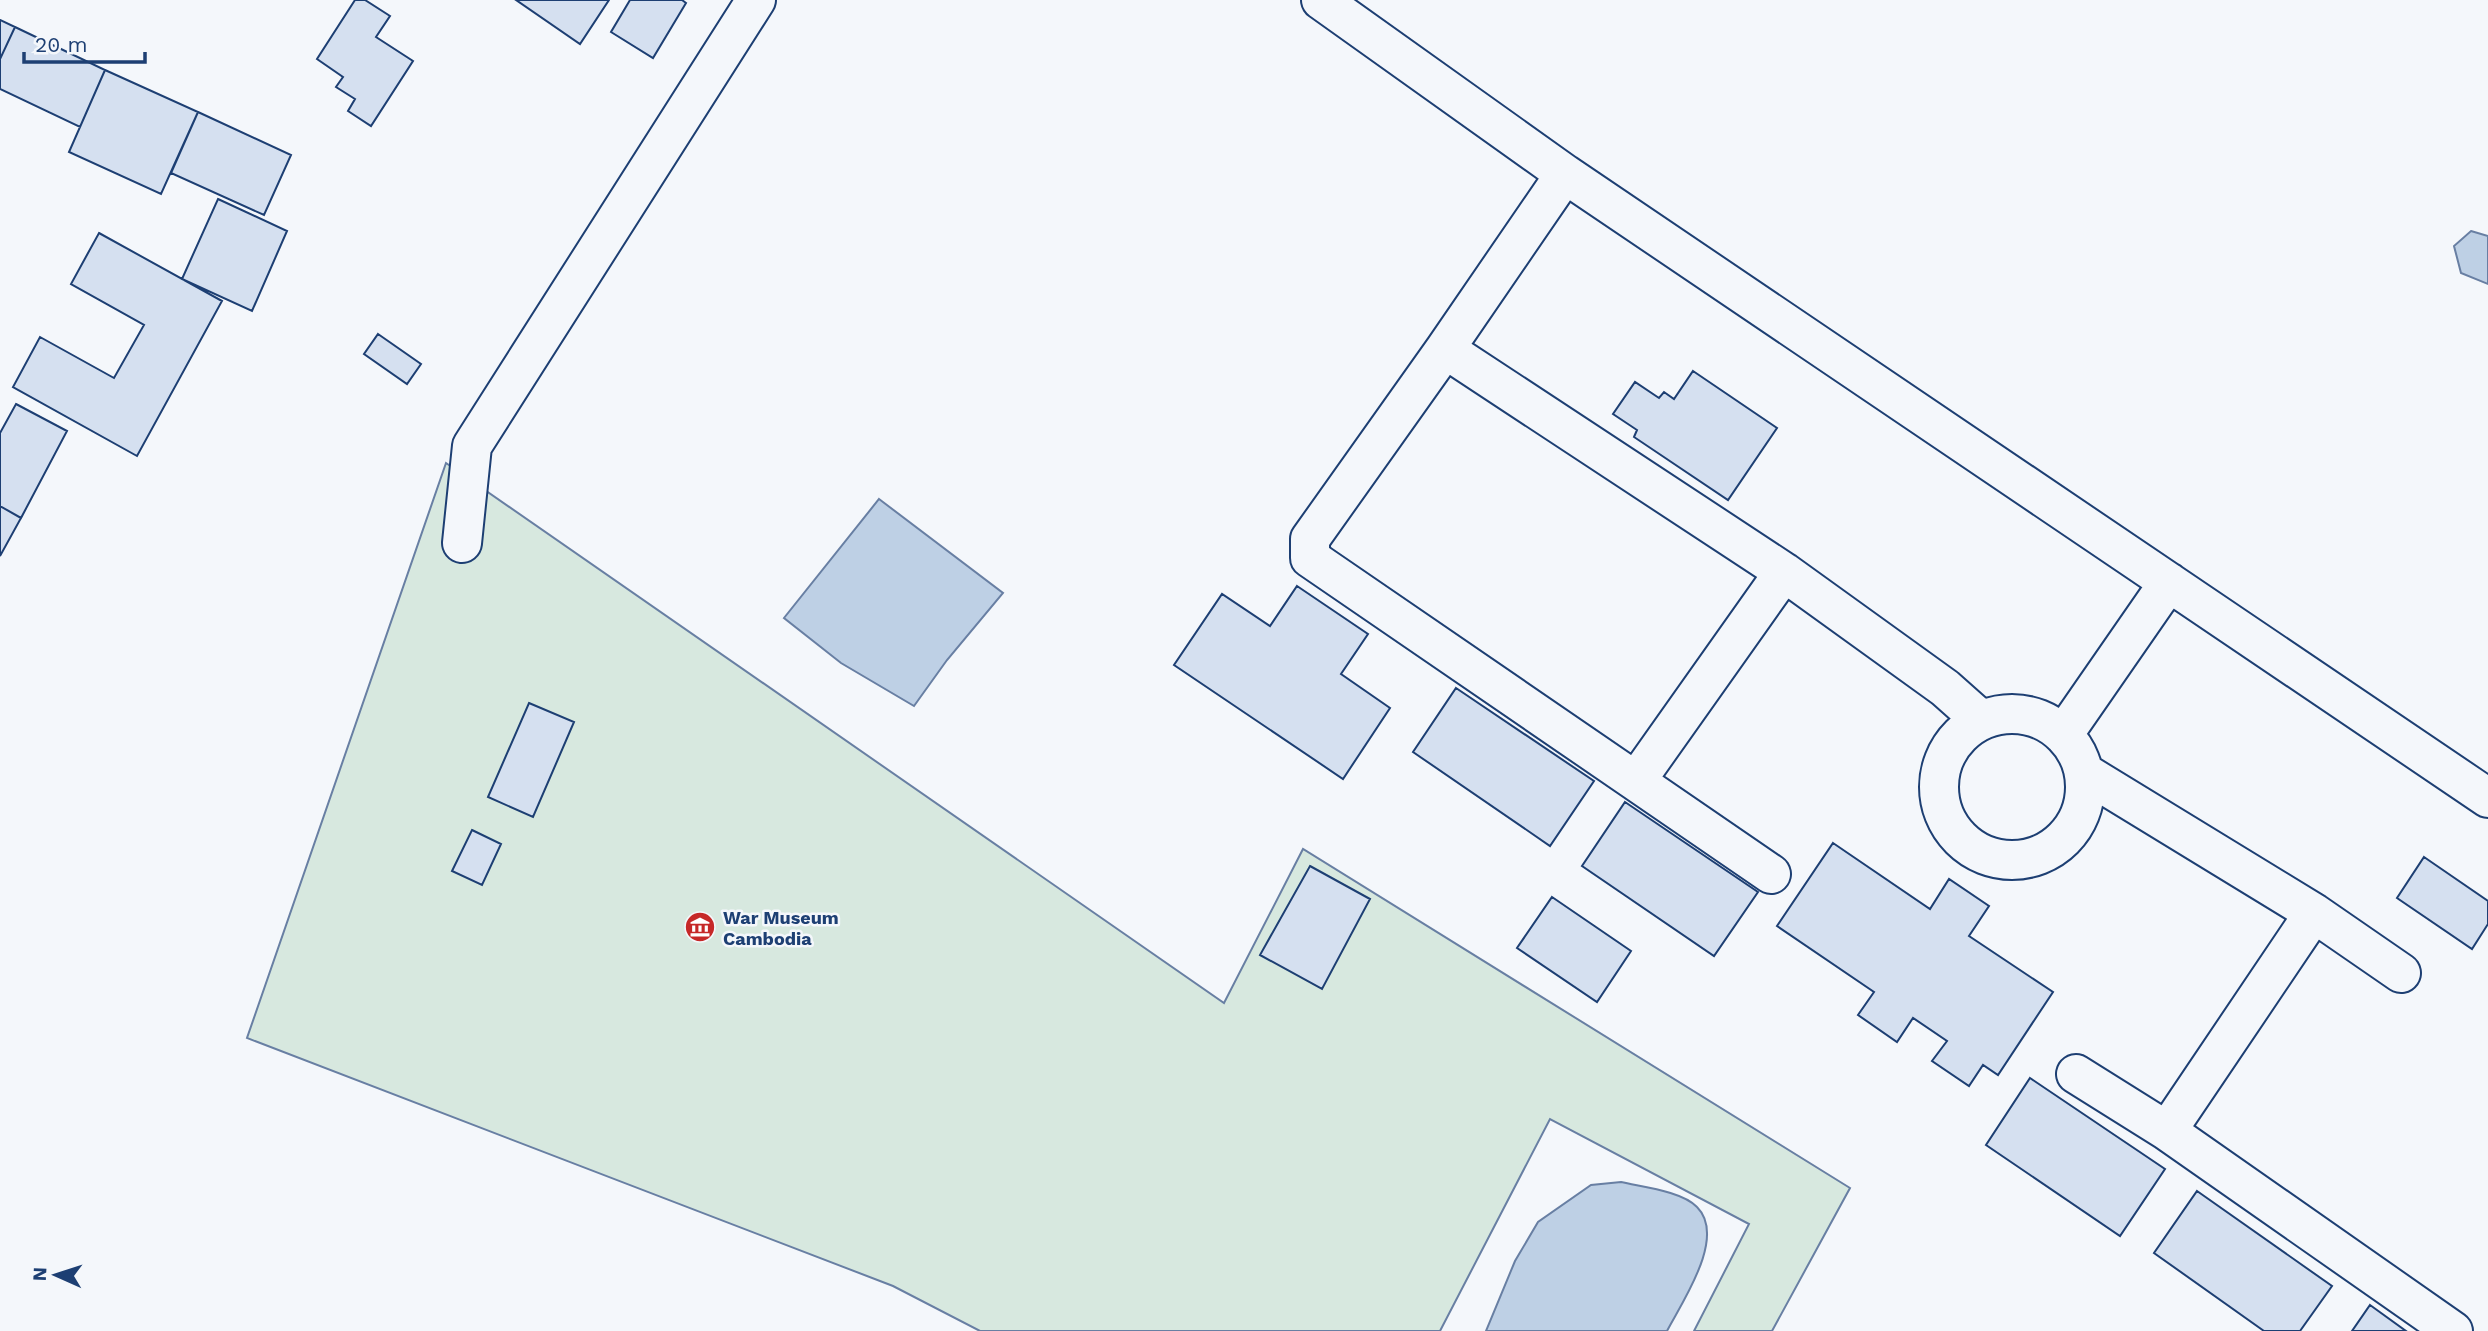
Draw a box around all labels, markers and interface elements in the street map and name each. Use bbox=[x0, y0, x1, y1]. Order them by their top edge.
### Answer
scale bar bbox=[24, 21, 145, 65]
text: 20 m bbox=[35, 32, 87, 57]
place label: War Museum Cambodia bbox=[723, 907, 839, 949]
museum icon: War Museum Cambodia bbox=[683, 910, 717, 944]
north arrow bbox=[21, 1240, 91, 1310]
text: N bbox=[28, 1266, 51, 1282]

